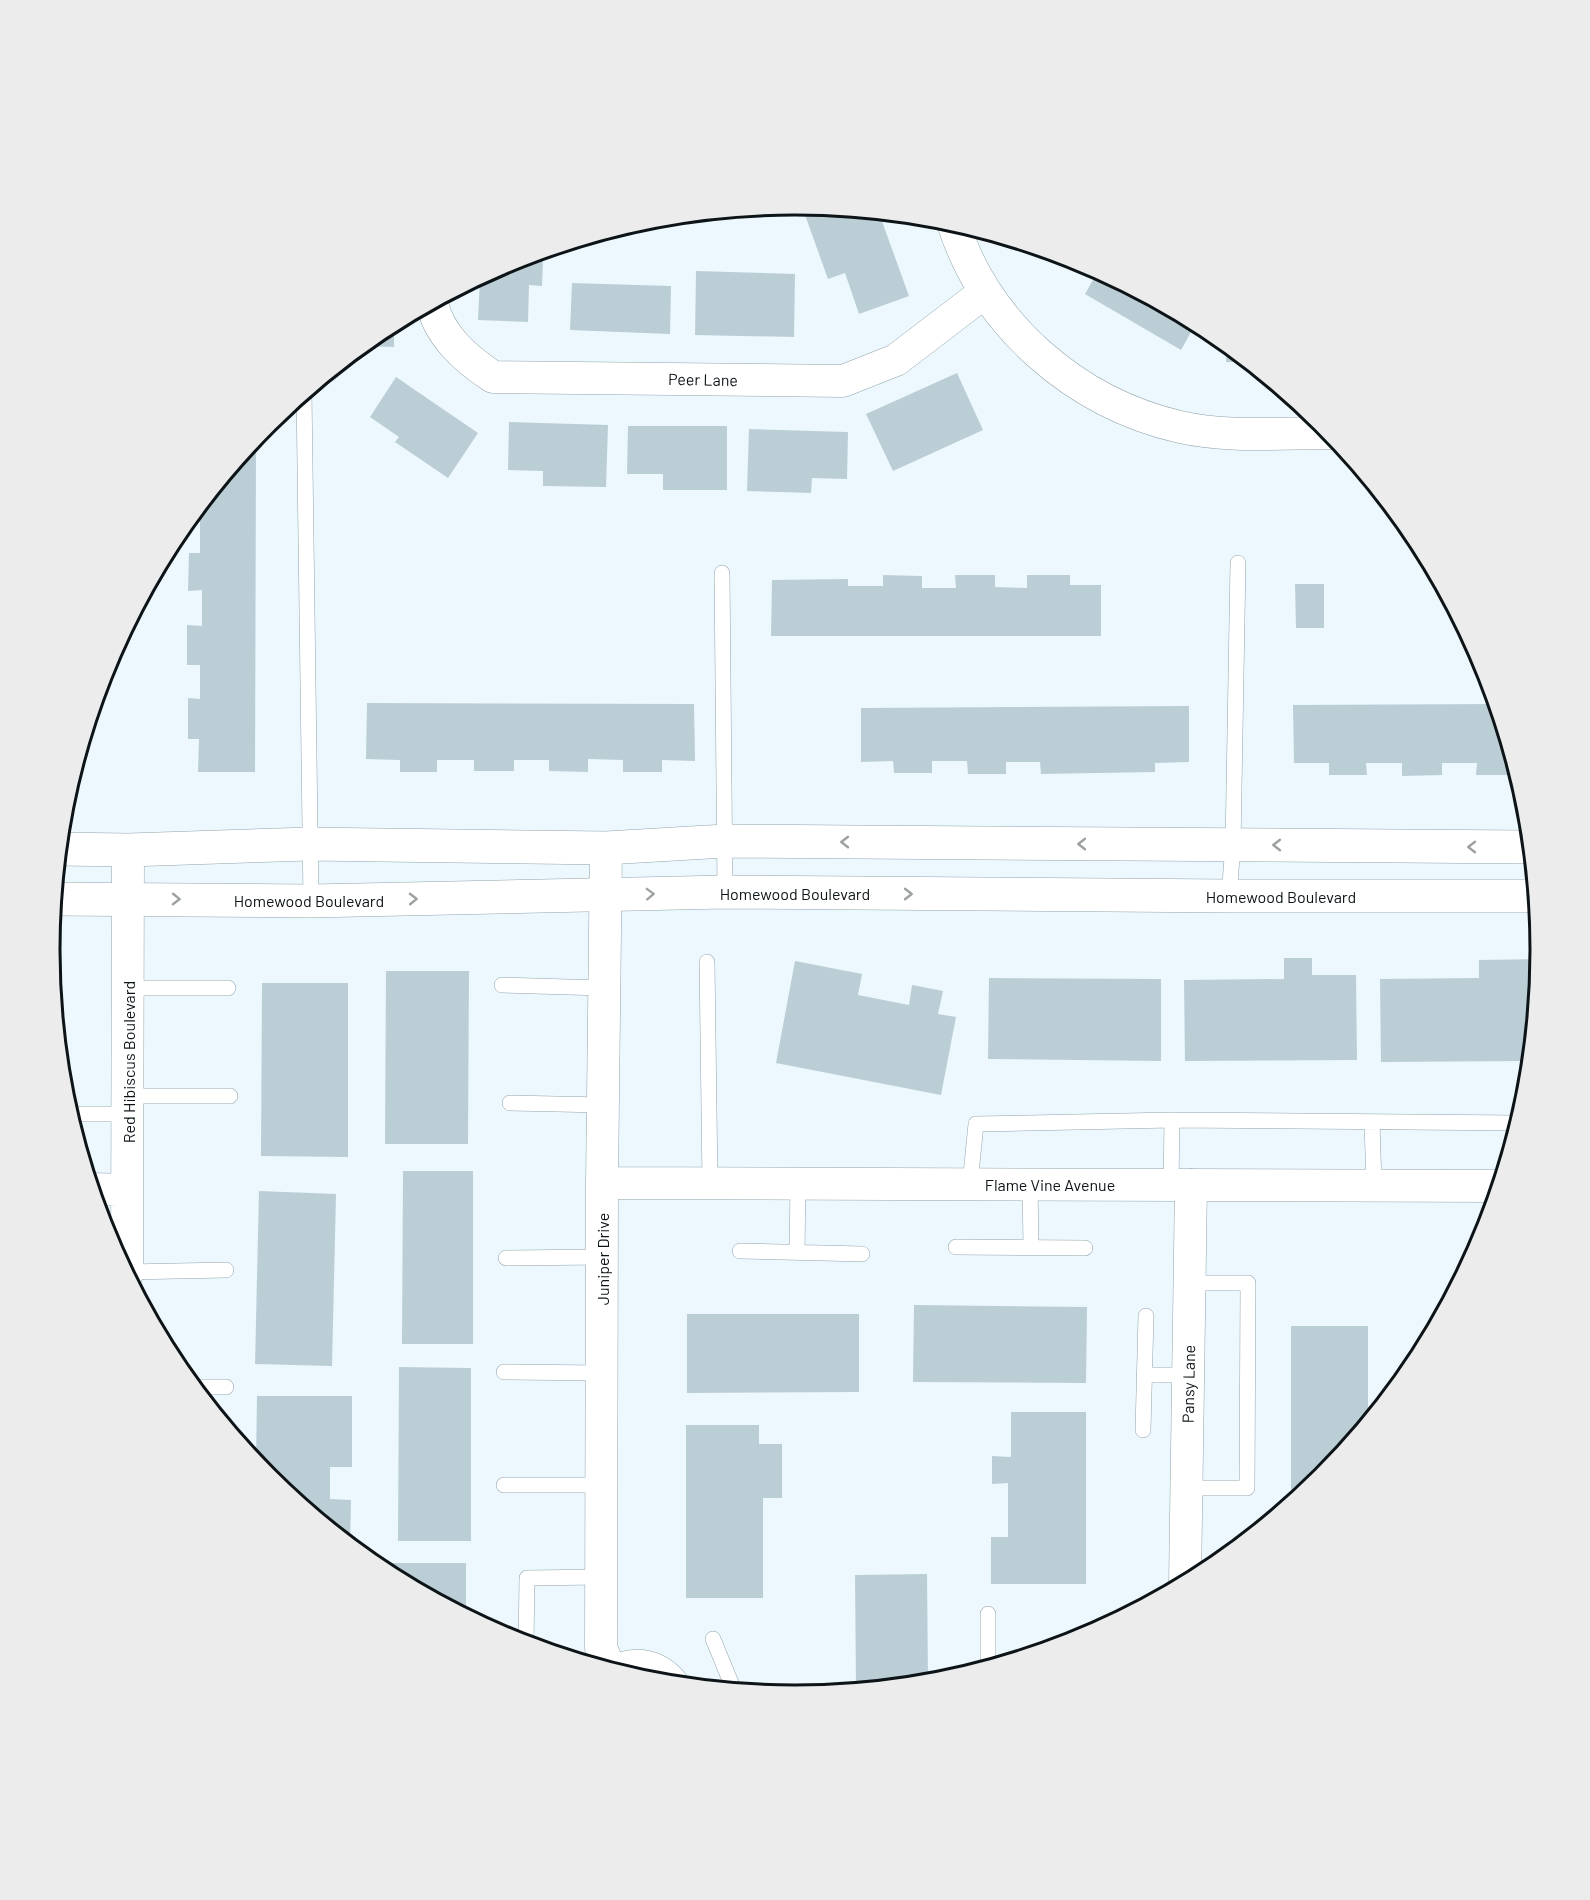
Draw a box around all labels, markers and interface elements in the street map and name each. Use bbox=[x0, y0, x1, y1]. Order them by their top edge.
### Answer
street label: Peer Lane bbox=[668, 369, 738, 389]
one-way arrow bbox=[840, 835, 849, 848]
one-way arrow bbox=[1077, 837, 1086, 850]
one-way arrow bbox=[1272, 839, 1281, 851]
one-way arrow bbox=[1467, 841, 1476, 853]
street label: Homewood Boulevard bbox=[720, 884, 870, 903]
one-way arrow bbox=[903, 887, 912, 900]
street label: Homewood Boulevard bbox=[1206, 887, 1356, 906]
one-way arrow bbox=[645, 888, 654, 901]
street label: Homewood Boulevard bbox=[234, 891, 384, 910]
one-way arrow bbox=[172, 893, 181, 905]
one-way arrow bbox=[409, 893, 418, 905]
street label: Red Hibiscus Boulevard bbox=[119, 981, 138, 1143]
street label: Flame Vine Avenue bbox=[985, 1175, 1115, 1194]
street label: Juniper Drive bbox=[593, 1213, 612, 1305]
street label: Pansy Lane bbox=[1178, 1345, 1198, 1423]

